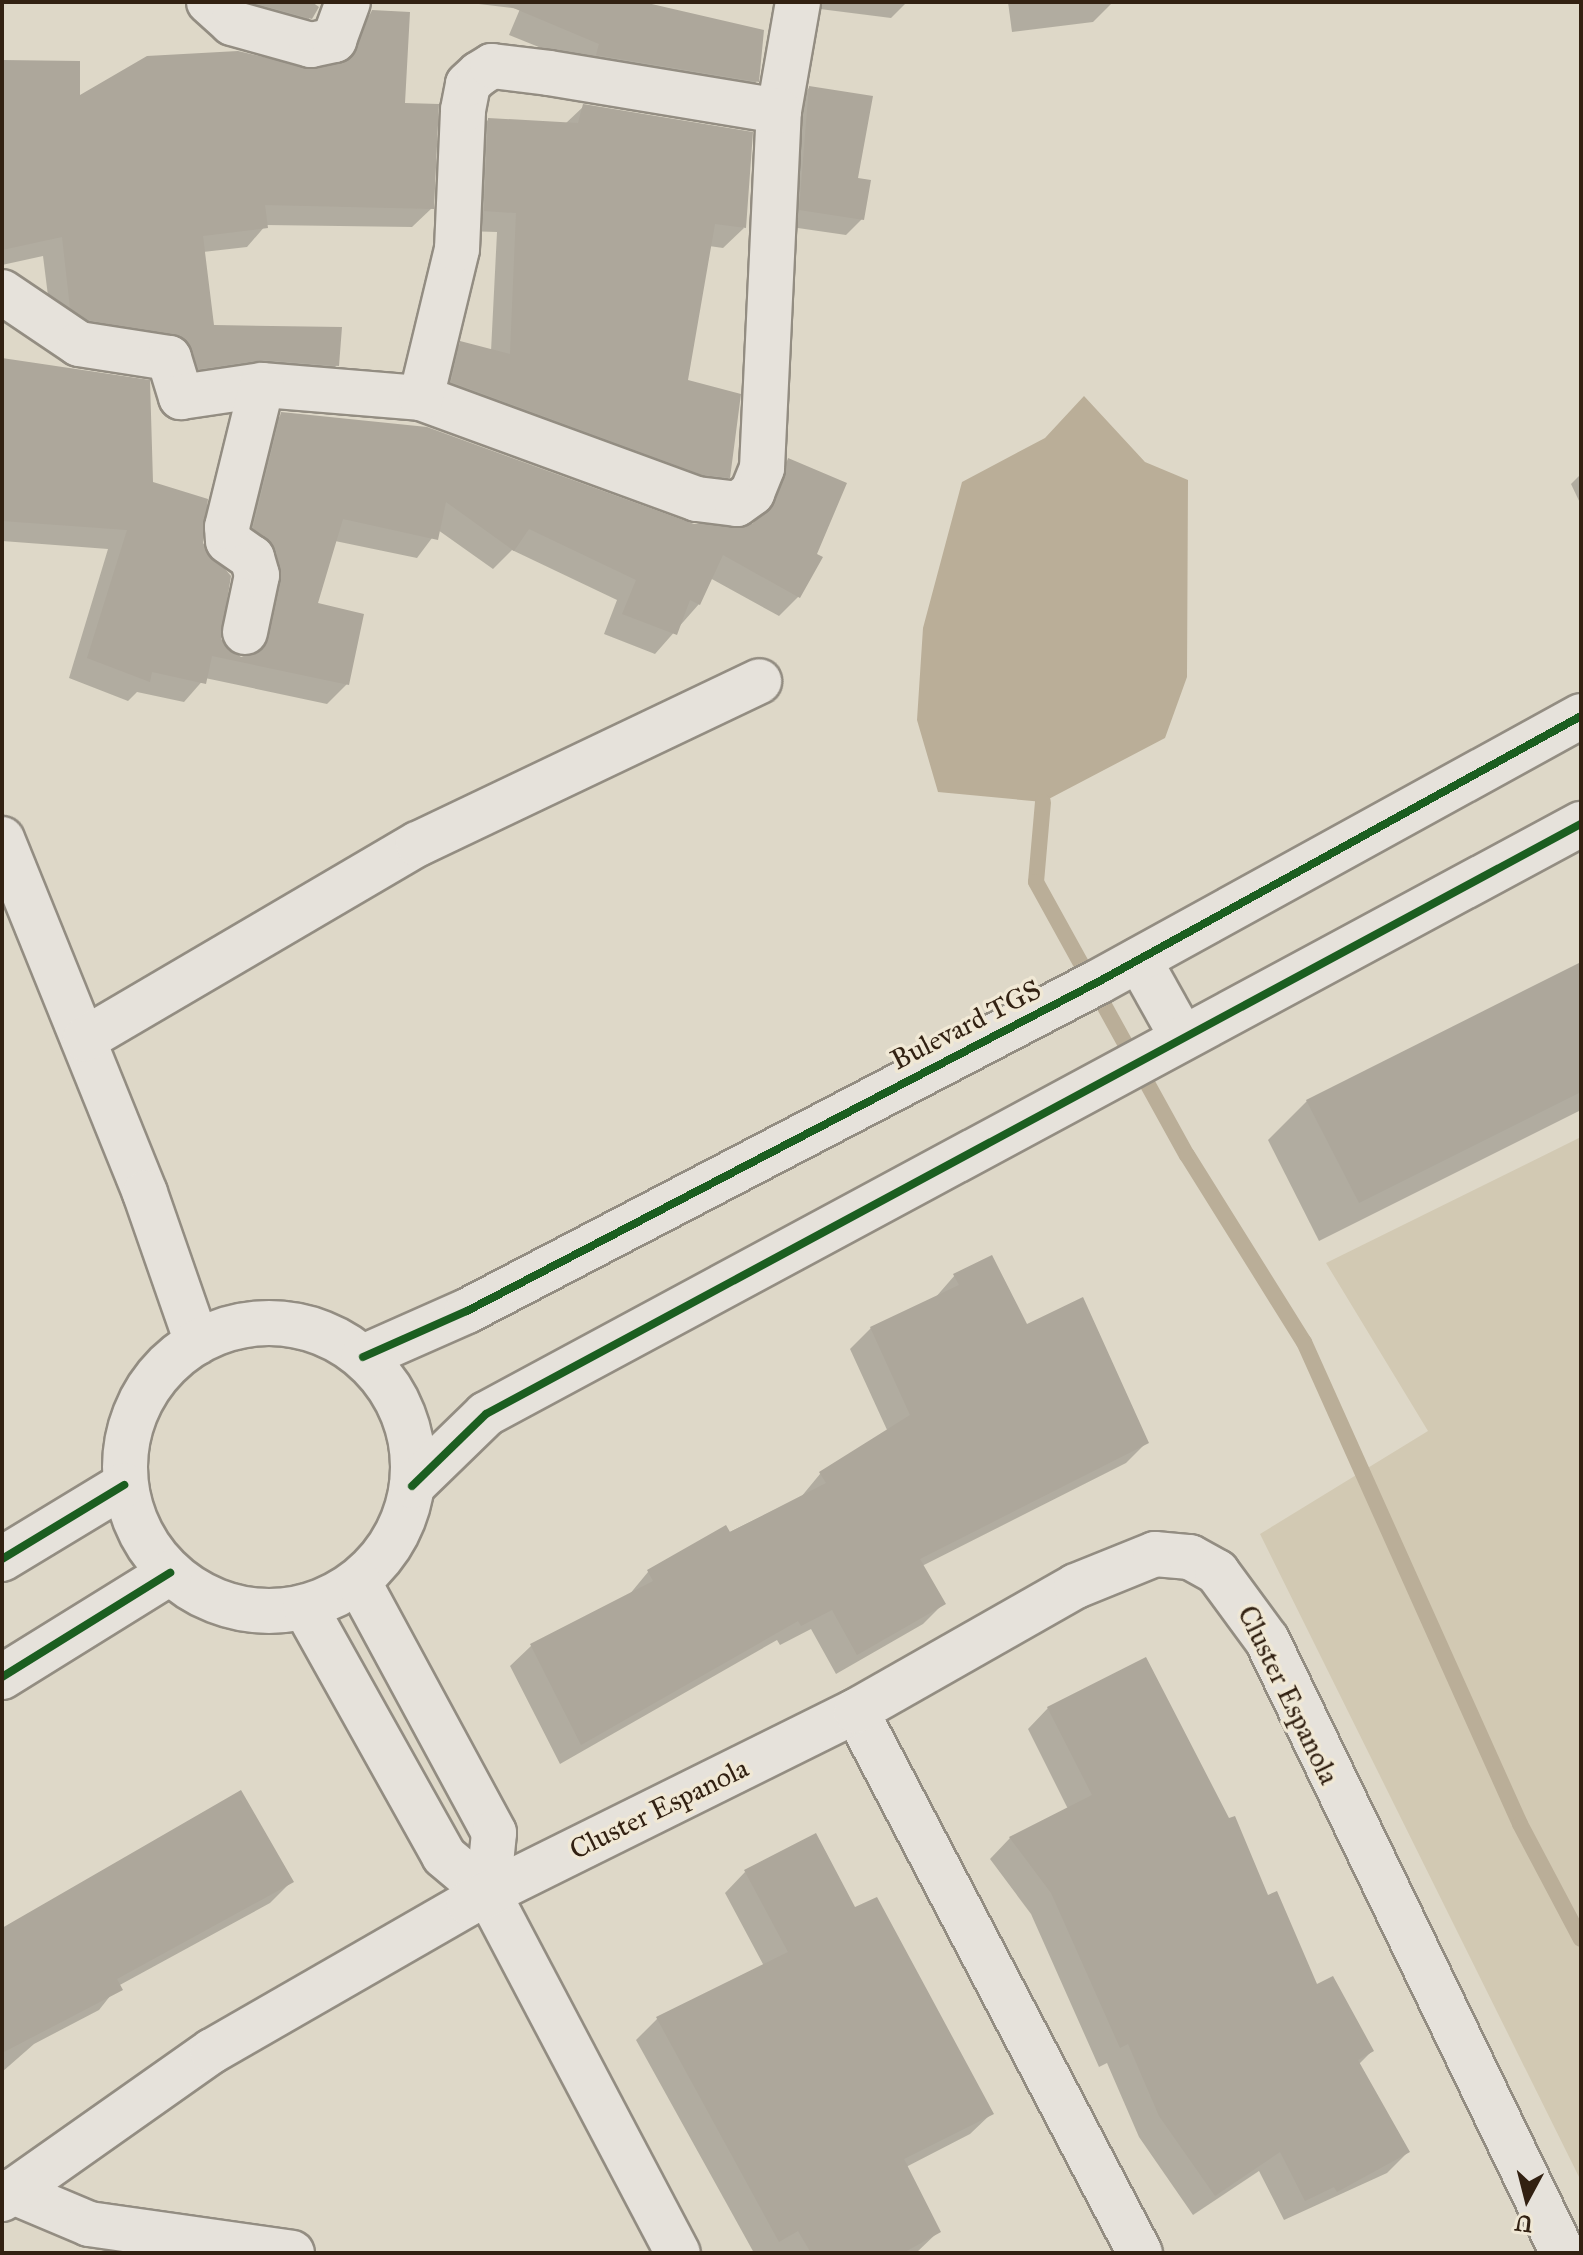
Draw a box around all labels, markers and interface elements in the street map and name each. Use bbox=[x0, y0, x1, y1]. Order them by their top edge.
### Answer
street label: Bulevard TGS bbox=[885, 973, 1047, 1077]
street label: Cluster Espanola bbox=[1230, 1600, 1346, 1790]
street label: Cluster Espanola bbox=[564, 1751, 754, 1867]
north arrow bbox=[1487, 2159, 1567, 2239]
text: U bbox=[1514, 2209, 1534, 2238]

